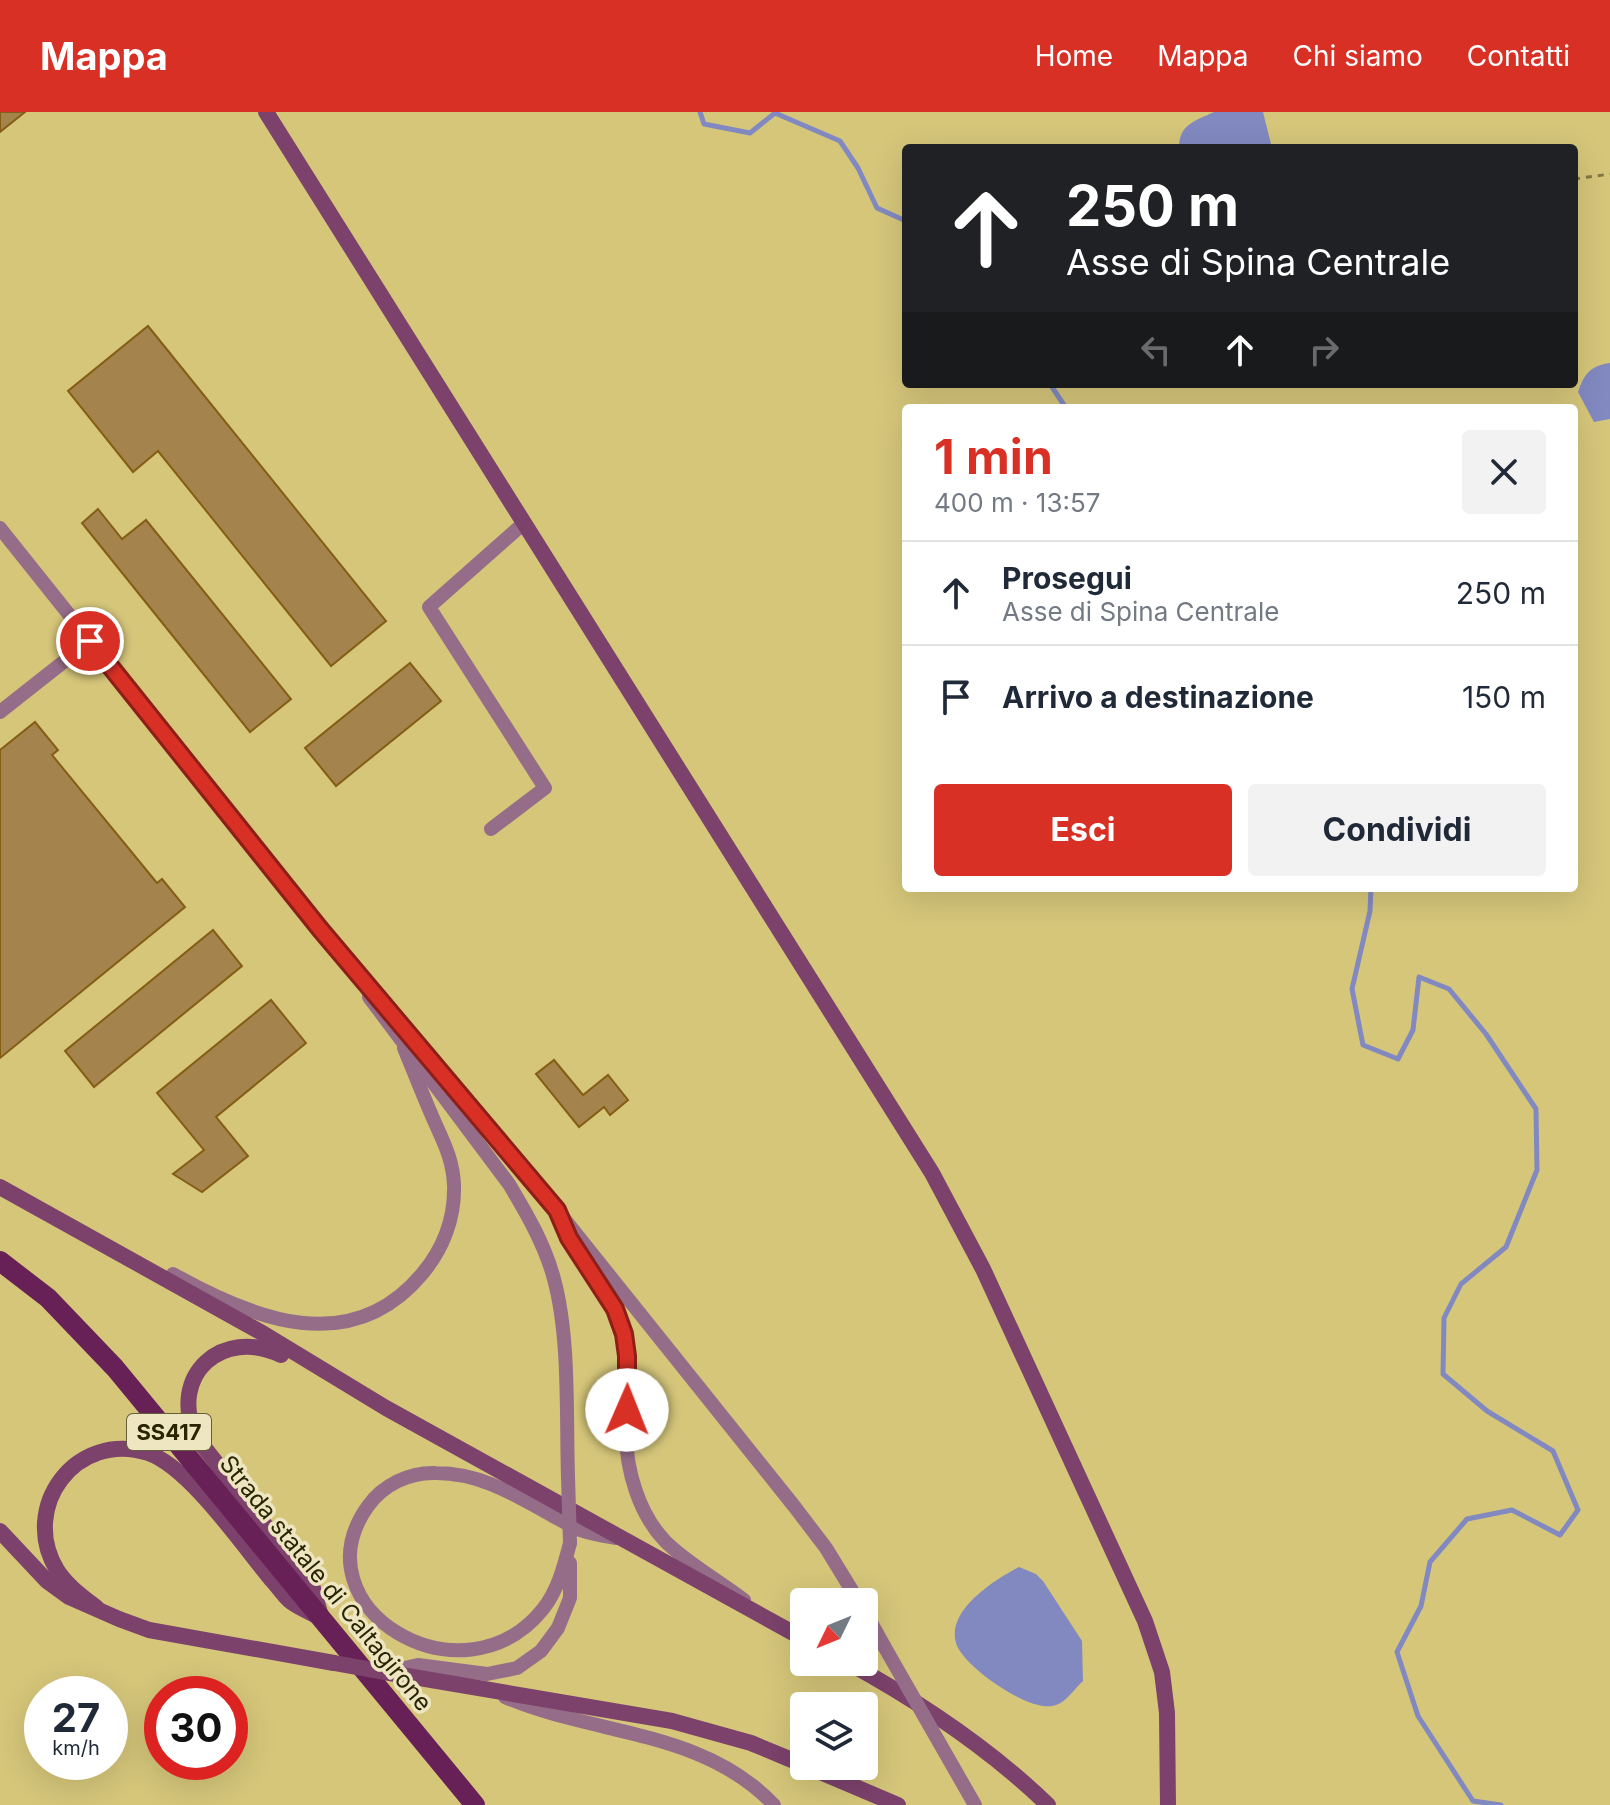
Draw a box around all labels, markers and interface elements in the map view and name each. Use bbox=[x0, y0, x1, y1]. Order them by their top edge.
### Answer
text: Mappa bbox=[40, 33, 168, 79]
text: Home bbox=[1035, 39, 1113, 73]
text: Mappa bbox=[1157, 39, 1249, 73]
text: Chi siamo bbox=[1293, 39, 1423, 73]
text: Contatti bbox=[1467, 39, 1570, 73]
text: 250 m bbox=[1066, 172, 1239, 240]
icon: ahead bbox=[934, 176, 1038, 280]
text: Asse di Spina Centrale bbox=[1066, 240, 1450, 284]
icon: left bbox=[1134, 328, 1178, 372]
icon: ahead bbox=[1218, 328, 1262, 372]
icon: right bbox=[1302, 328, 1346, 372]
text: 1 min bbox=[934, 427, 1053, 486]
button: close bbox=[1462, 430, 1546, 514]
text: 400 m · 13:57 bbox=[934, 487, 1100, 518]
text: Prosegui bbox=[1002, 560, 1132, 596]
icon: ahead bbox=[934, 571, 978, 615]
text: 250 m bbox=[1456, 575, 1546, 611]
text: Asse di Spina Centrale bbox=[1002, 596, 1279, 627]
pin bbox=[56, 607, 124, 675]
icon: arrive bbox=[68, 619, 112, 663]
icon: arrive bbox=[934, 675, 978, 719]
text: Arrivo a destinazione bbox=[1002, 679, 1314, 715]
text: 150 m bbox=[1462, 679, 1546, 715]
button: Esci bbox=[934, 784, 1232, 876]
button: Condividi bbox=[1248, 784, 1546, 876]
position arrow bbox=[585, 1368, 669, 1452]
road number: SS417 bbox=[127, 1414, 211, 1450]
street label: Strada statale di Caltagirone bbox=[214, 1449, 438, 1717]
north arrow bbox=[790, 1588, 878, 1676]
map controls bbox=[790, 1588, 878, 1780]
speed limit sign: 30 bbox=[144, 1676, 248, 1780]
button: layers bbox=[790, 1692, 878, 1780]
text: 27 bbox=[52, 1693, 100, 1742]
text: km/h bbox=[52, 1736, 100, 1760]

